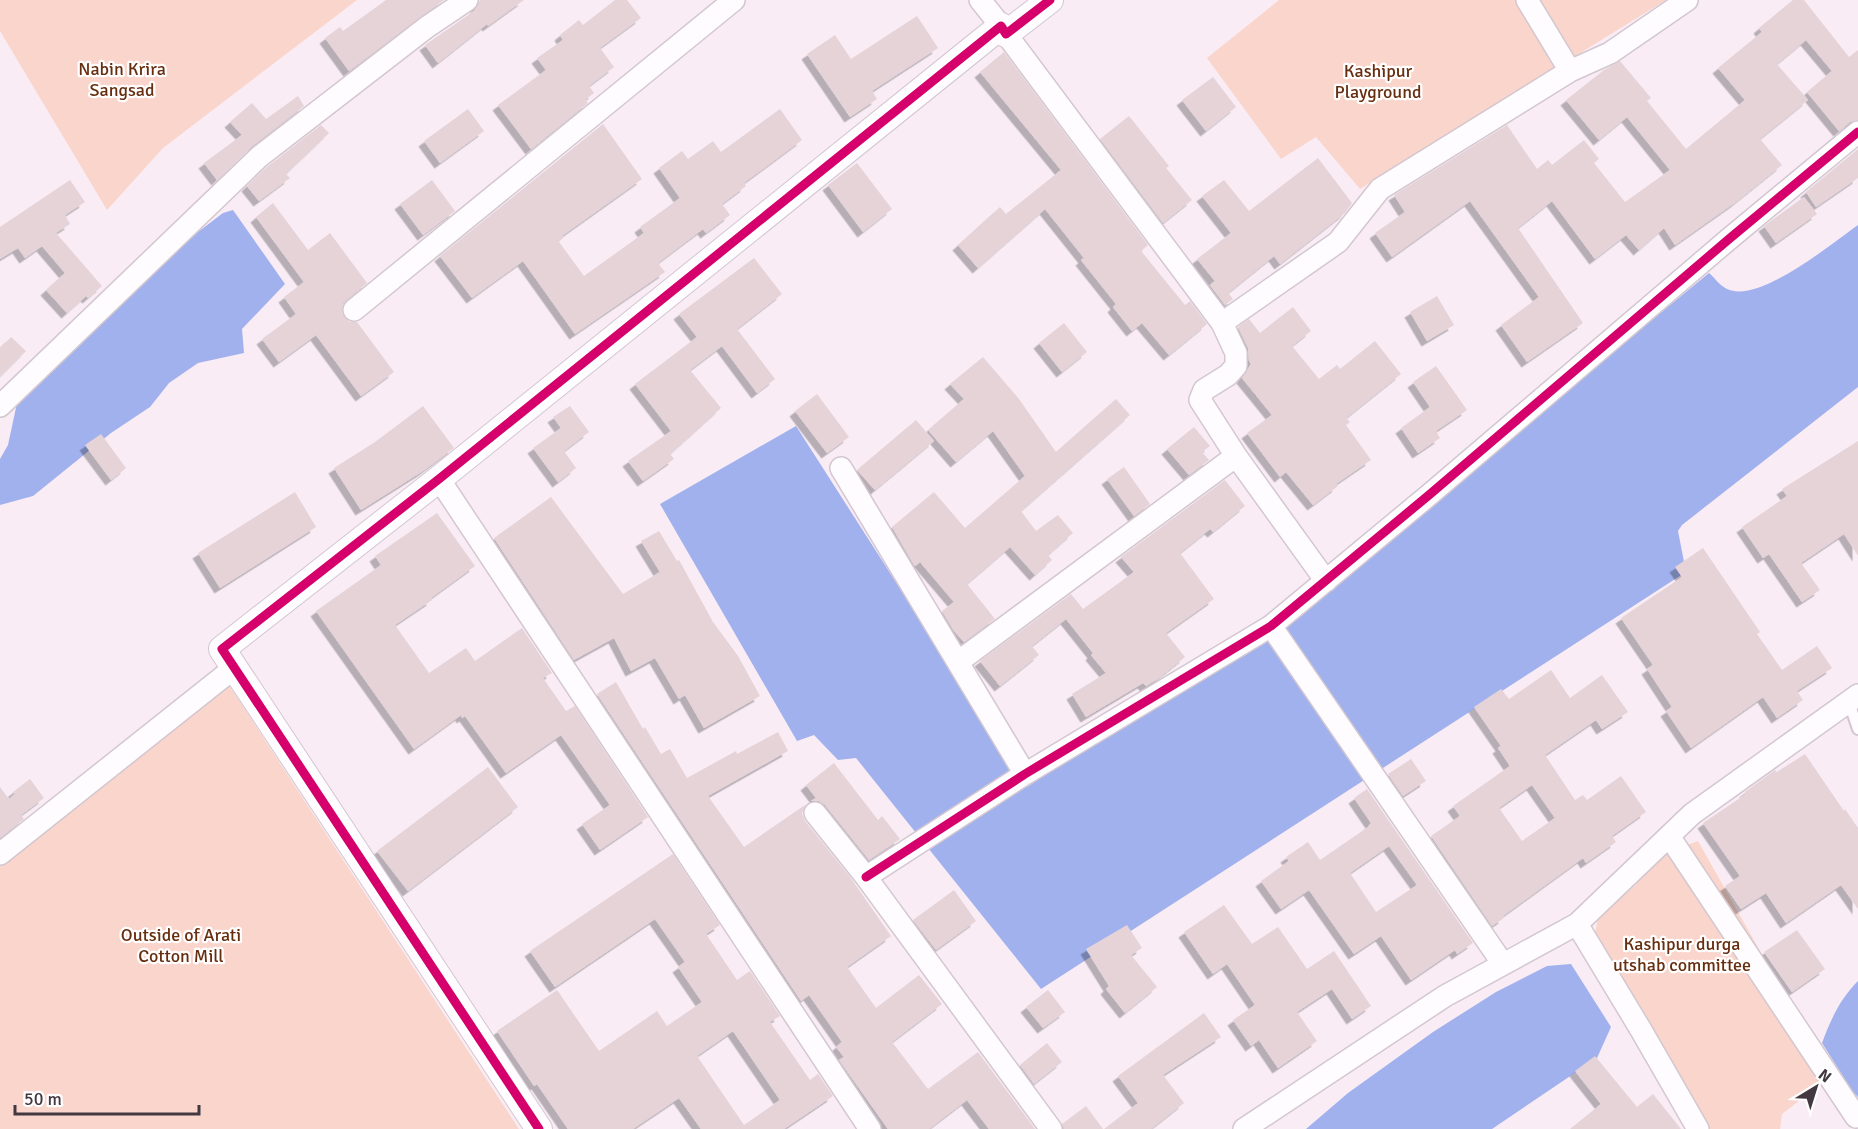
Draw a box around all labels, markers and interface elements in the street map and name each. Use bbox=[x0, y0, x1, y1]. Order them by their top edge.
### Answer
park label: Nabin Krira Sangsad bbox=[78, 58, 166, 101]
park label: Kashipur Playground bbox=[1334, 60, 1422, 103]
park label: Outside of Arati Cotton Mill bbox=[121, 924, 241, 967]
park label: Kashipur durga utshab committee bbox=[1613, 933, 1751, 976]
north arrow bbox=[1786, 1057, 1846, 1117]
text: N bbox=[1814, 1065, 1835, 1087]
scale bar bbox=[15, 1078, 200, 1116]
text: 50 m bbox=[24, 1088, 62, 1110]

